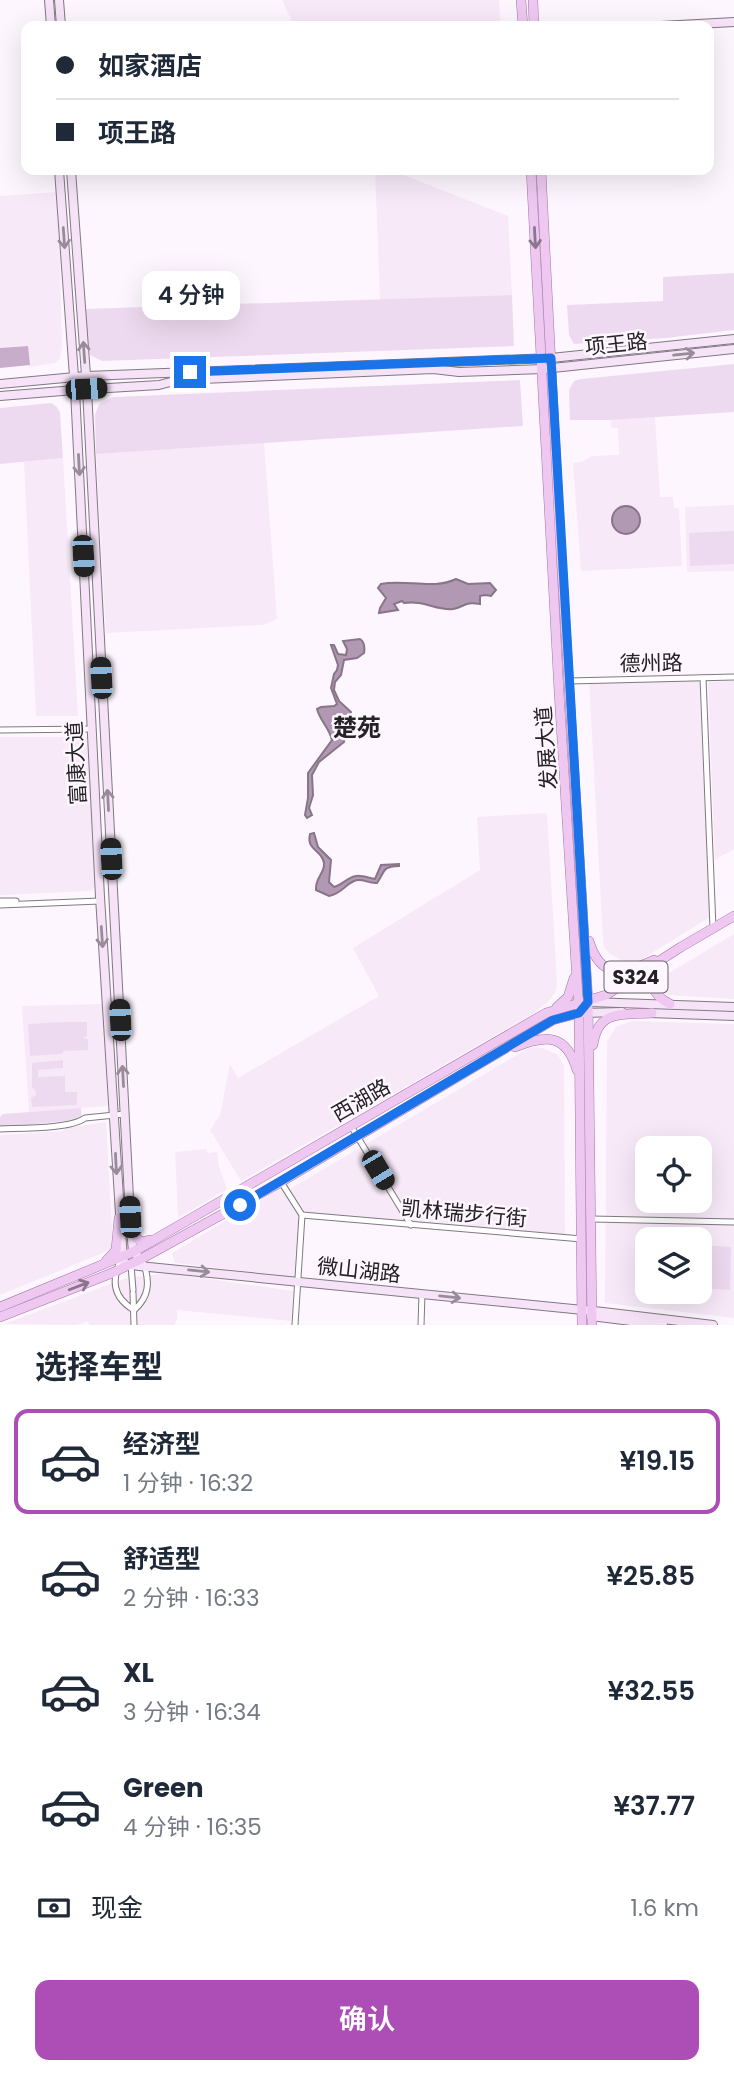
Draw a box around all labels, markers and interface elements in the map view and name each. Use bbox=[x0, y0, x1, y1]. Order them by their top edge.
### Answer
text: 如家酒店 bbox=[98, 48, 202, 84]
text: 项王路 bbox=[98, 115, 176, 151]
one-way arrow bbox=[58, 226, 71, 249]
one-way arrow bbox=[528, 226, 541, 249]
callout: 4 分钟 bbox=[141, 270, 239, 320]
text: 4 分钟 bbox=[158, 279, 224, 311]
street label: 项王路 bbox=[583, 326, 649, 362]
one-way arrow bbox=[77, 341, 90, 364]
one-way arrow bbox=[672, 348, 694, 361]
route end bbox=[174, 356, 206, 388]
car bbox=[65, 377, 108, 401]
one-way arrow bbox=[72, 453, 85, 476]
car bbox=[72, 534, 95, 578]
street label: 德州路 bbox=[619, 648, 683, 678]
car bbox=[90, 656, 113, 700]
street label: 发展大道 bbox=[529, 705, 563, 791]
district label: 楚苑 bbox=[333, 711, 381, 744]
street label: 富康大道 bbox=[59, 720, 93, 806]
one-way arrow bbox=[101, 788, 114, 811]
car bbox=[100, 837, 123, 881]
one-way arrow bbox=[96, 925, 109, 948]
road number: S324 bbox=[604, 962, 668, 993]
car bbox=[109, 998, 132, 1042]
one-way arrow bbox=[116, 1064, 129, 1087]
street label: 西湖路 bbox=[326, 1072, 396, 1128]
map controls bbox=[635, 1136, 712, 1304]
button: locate bbox=[635, 1136, 712, 1213]
car bbox=[359, 1147, 398, 1193]
one-way arrow bbox=[110, 1152, 123, 1175]
route start bbox=[224, 1189, 256, 1221]
street label: 凯林瑞步行街 bbox=[400, 1193, 528, 1233]
car bbox=[119, 1195, 142, 1239]
button: layers bbox=[635, 1227, 712, 1304]
street label: 微山湖路 bbox=[316, 1251, 402, 1289]
one-way arrow bbox=[187, 1265, 210, 1278]
one-way arrow bbox=[68, 1279, 89, 1291]
one-way arrow bbox=[438, 1291, 461, 1304]
text: 选择车型 bbox=[35, 1344, 163, 1389]
text: 经济型 bbox=[123, 1426, 201, 1462]
icon: car bbox=[39, 1430, 102, 1493]
text: ¥19.15 bbox=[620, 1443, 695, 1479]
text: 1 分钟 · 16:32 bbox=[123, 1467, 253, 1499]
text: 舒适型 bbox=[123, 1541, 201, 1577]
icon: car bbox=[39, 1545, 102, 1608]
text: ¥25.85 bbox=[607, 1558, 695, 1594]
text: 2 分钟 · 16:33 bbox=[123, 1582, 259, 1614]
text: XL bbox=[123, 1655, 154, 1691]
icon: car bbox=[39, 1660, 102, 1723]
text: ¥32.55 bbox=[608, 1673, 695, 1709]
text: 3 分钟 · 16:34 bbox=[123, 1696, 261, 1728]
text: Green bbox=[123, 1770, 204, 1806]
icon: car bbox=[39, 1775, 102, 1838]
text: ¥37.77 bbox=[613, 1788, 695, 1824]
text: 4 分钟 · 16:35 bbox=[123, 1811, 262, 1843]
icon: cash bbox=[35, 1889, 73, 1927]
text: 现金 bbox=[91, 1890, 143, 1926]
text: 1.6 km bbox=[631, 1892, 699, 1924]
button: 确认 bbox=[35, 1980, 699, 2060]

